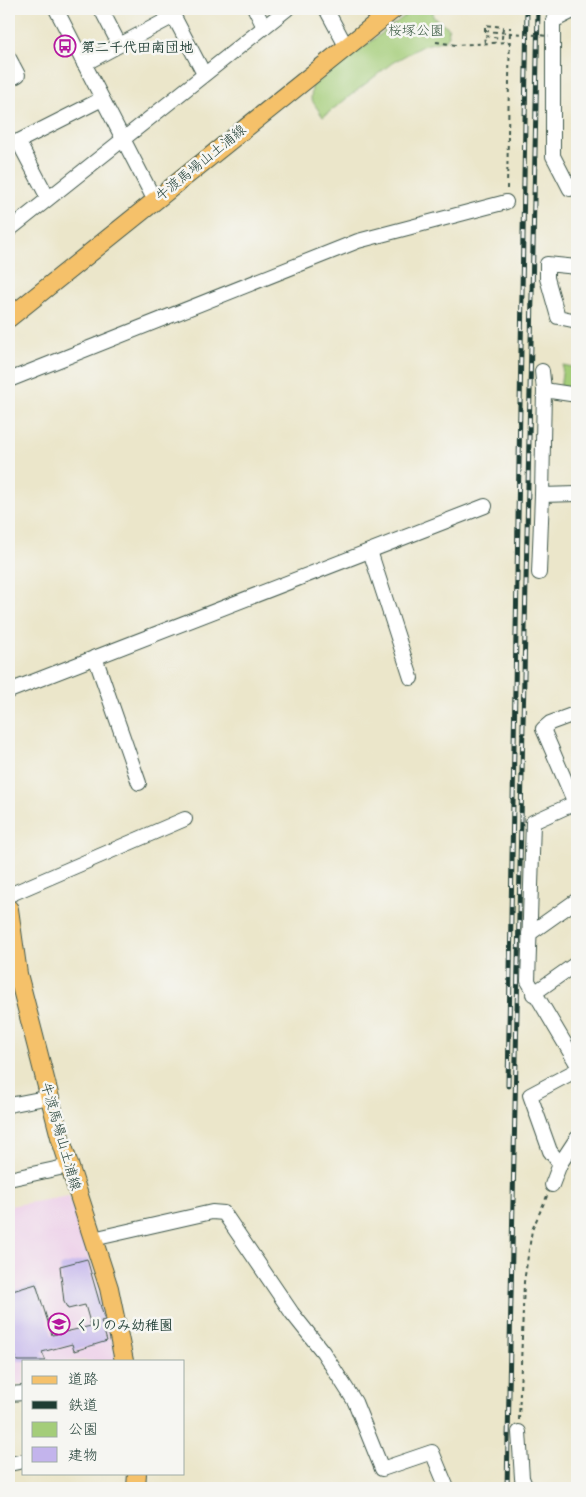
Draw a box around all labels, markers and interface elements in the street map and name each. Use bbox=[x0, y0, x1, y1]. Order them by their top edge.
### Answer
park label: 桜塚公園 bbox=[388, 20, 444, 39]
bus stop icon: 第二千代田南団地 bbox=[53, 34, 77, 58]
place label: 第二千代田南団地 bbox=[81, 37, 193, 56]
street label: 牛渡馬場山土浦線 bbox=[151, 119, 249, 205]
street label: 牛渡馬場山土浦線 bbox=[37, 1080, 87, 1192]
school or university icon: くりのみ幼稚園 bbox=[47, 1312, 71, 1336]
place label: くりのみ幼稚園 bbox=[75, 1315, 173, 1334]
legend bbox=[22, 1360, 185, 1474]
text: 道路 bbox=[68, 1368, 98, 1388]
text: 鉄道 bbox=[68, 1394, 98, 1414]
text: 公園 bbox=[68, 1418, 98, 1438]
text: 建物 bbox=[68, 1444, 98, 1464]

